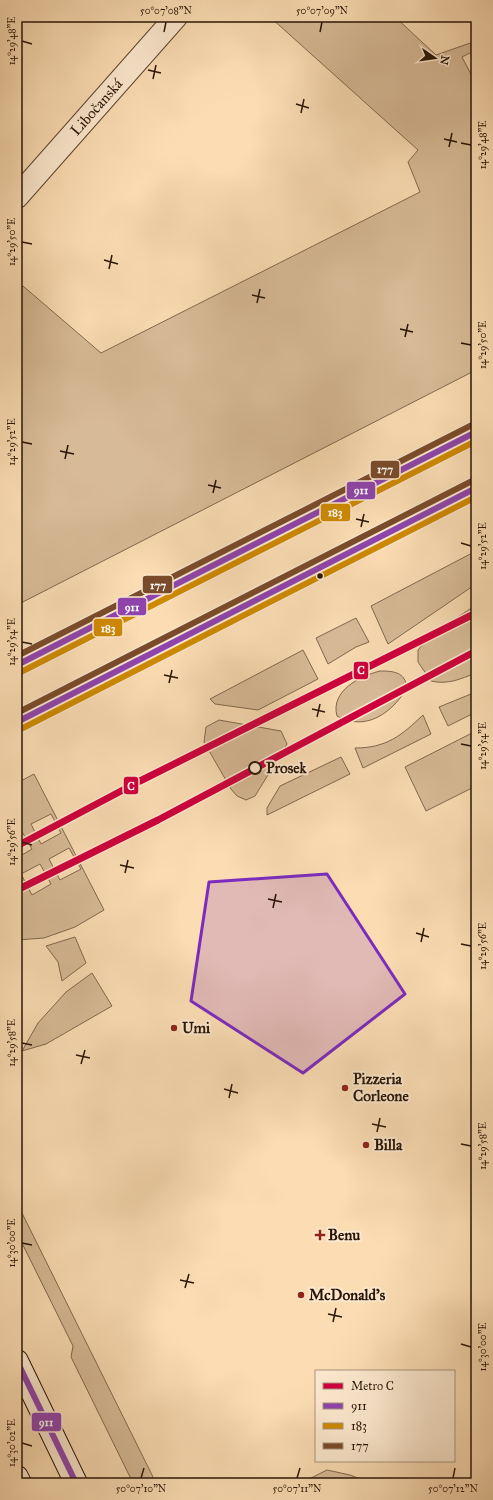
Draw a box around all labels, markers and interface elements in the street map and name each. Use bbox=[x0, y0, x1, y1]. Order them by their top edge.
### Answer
text: 50°07'08"N bbox=[140, 5, 193, 17]
text: 50°07'09"N bbox=[296, 5, 349, 17]
text: 14°29'48"E bbox=[6, 17, 18, 65]
north arrow bbox=[415, 38, 455, 78]
text: N bbox=[437, 54, 452, 67]
street label: Libočanská bbox=[67, 74, 127, 139]
text: 14°29'48"E bbox=[477, 121, 489, 169]
text: 14°29'50"E bbox=[6, 218, 18, 266]
text: 14°29'50"E bbox=[477, 321, 489, 369]
text: 14°29'52"E bbox=[6, 418, 18, 466]
line badge: 177 bbox=[370, 460, 400, 479]
text: 177 bbox=[377, 463, 393, 476]
line badge: 911 bbox=[346, 481, 376, 500]
text: 911 bbox=[354, 484, 369, 498]
line badge: 183 bbox=[320, 503, 351, 522]
text: 183 bbox=[328, 506, 342, 520]
text: 14°29'52"E bbox=[477, 522, 489, 570]
unlabelled marker bbox=[315, 571, 325, 581]
line badge: 177 bbox=[142, 575, 173, 594]
text: 177 bbox=[150, 579, 166, 592]
line badge: 911 bbox=[117, 597, 147, 616]
text: 911 bbox=[125, 601, 140, 615]
text: 14°29'54"E bbox=[6, 618, 18, 666]
line badge: 183 bbox=[93, 618, 123, 637]
text: 183 bbox=[101, 622, 115, 636]
line badge: C bbox=[353, 661, 369, 680]
text: C bbox=[357, 664, 365, 677]
text: 14°29'54"E bbox=[477, 722, 489, 770]
place label: Prosek bbox=[266, 759, 307, 777]
marker: Prosek bbox=[248, 761, 262, 775]
line badge: C bbox=[123, 776, 139, 795]
text: C bbox=[127, 780, 135, 793]
text: 14°29'56"E bbox=[6, 818, 18, 866]
text: 14°29'56"E bbox=[477, 922, 489, 970]
text: 14°29'58"E bbox=[6, 1019, 18, 1067]
place label: Umi bbox=[182, 1019, 211, 1037]
marker: Umi bbox=[169, 1023, 179, 1033]
place label: Pizzeria Corleone bbox=[353, 1070, 409, 1105]
marker: Pizzeria Corleone bbox=[340, 1083, 350, 1093]
text: 14°29'58"E bbox=[477, 1122, 489, 1170]
place label: Billa bbox=[374, 1136, 403, 1154]
marker: Billa bbox=[361, 1140, 371, 1150]
text: 14°30'00"E bbox=[6, 1219, 18, 1267]
place label: Benu bbox=[328, 1226, 360, 1244]
marker: Benu bbox=[315, 1230, 325, 1240]
place label: McDonald's bbox=[309, 1286, 386, 1304]
marker: McDonald's bbox=[296, 1290, 306, 1300]
text: 14°30'00"E bbox=[477, 1323, 489, 1371]
legend bbox=[315, 1370, 455, 1462]
text: Metro C bbox=[351, 1379, 394, 1393]
text: 911 bbox=[351, 1399, 367, 1413]
line badge: 911 bbox=[31, 1412, 62, 1432]
text: 911 bbox=[39, 1416, 54, 1430]
text: 14°30'02"E bbox=[6, 1419, 18, 1467]
text: 183 bbox=[351, 1419, 367, 1433]
text: 177 bbox=[351, 1439, 369, 1453]
text: 50°07'10"N bbox=[116, 1483, 167, 1495]
text: 50°07'11"N bbox=[273, 1483, 322, 1495]
text: 50°07'12"N bbox=[428, 1483, 478, 1495]

